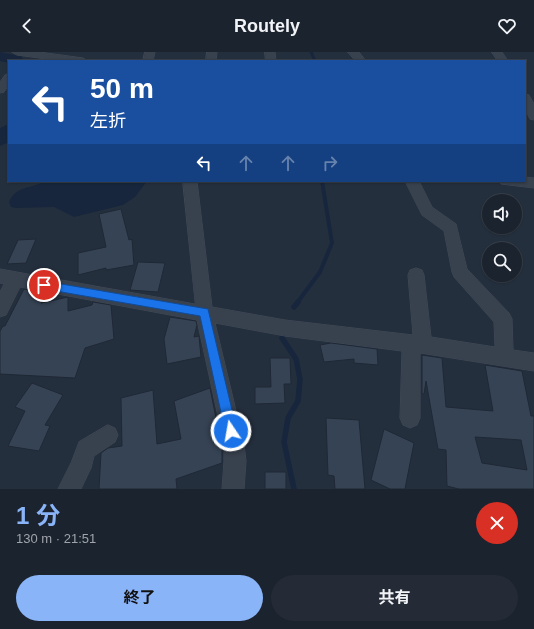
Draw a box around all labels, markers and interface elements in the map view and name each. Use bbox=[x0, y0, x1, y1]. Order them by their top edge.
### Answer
icon: back bbox=[16, 15, 38, 37]
icon: heart bbox=[496, 15, 518, 37]
text: Routely bbox=[234, 16, 300, 36]
text: 50 m bbox=[90, 73, 154, 104]
icon: left bbox=[24, 76, 76, 128]
text: 左折 bbox=[90, 111, 126, 131]
icon: left bbox=[193, 152, 215, 174]
icon: ahead bbox=[235, 152, 257, 174]
icon: ahead bbox=[277, 152, 299, 174]
icon: right bbox=[319, 152, 341, 174]
map controls bbox=[482, 194, 522, 282]
button: sound bbox=[482, 194, 522, 234]
button: search bbox=[482, 242, 522, 282]
pin bbox=[27, 268, 61, 302]
icon: arrive bbox=[33, 274, 55, 296]
position arrow bbox=[210, 410, 252, 452]
text: 1 分 bbox=[16, 502, 60, 529]
button: close bbox=[476, 502, 518, 544]
text: 130 m · 21:51 bbox=[16, 531, 96, 546]
button: 終了 bbox=[16, 575, 263, 621]
button: 共有 bbox=[271, 575, 518, 621]

